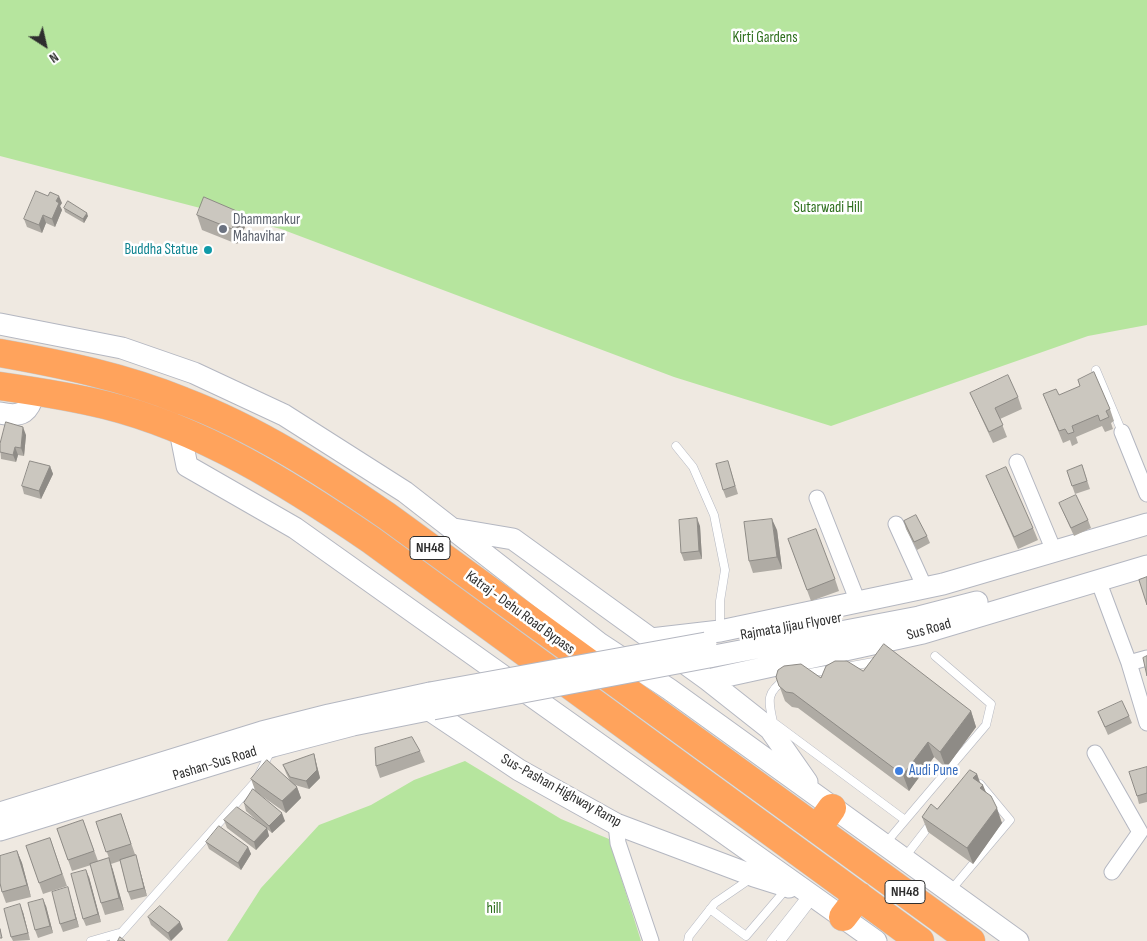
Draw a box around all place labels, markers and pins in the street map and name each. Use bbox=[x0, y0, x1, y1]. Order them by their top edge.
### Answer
place label: Dhammankur Mahavihar bbox=[233, 211, 300, 246]
marker: Dhammankur Mahavihar bbox=[217, 223, 229, 235]
place label: Buddha Statue bbox=[124, 241, 198, 259]
marker: Buddha Statue bbox=[202, 244, 214, 256]
place label: Audi Pune bbox=[909, 762, 958, 780]
marker: Audi Pune bbox=[893, 765, 905, 777]

